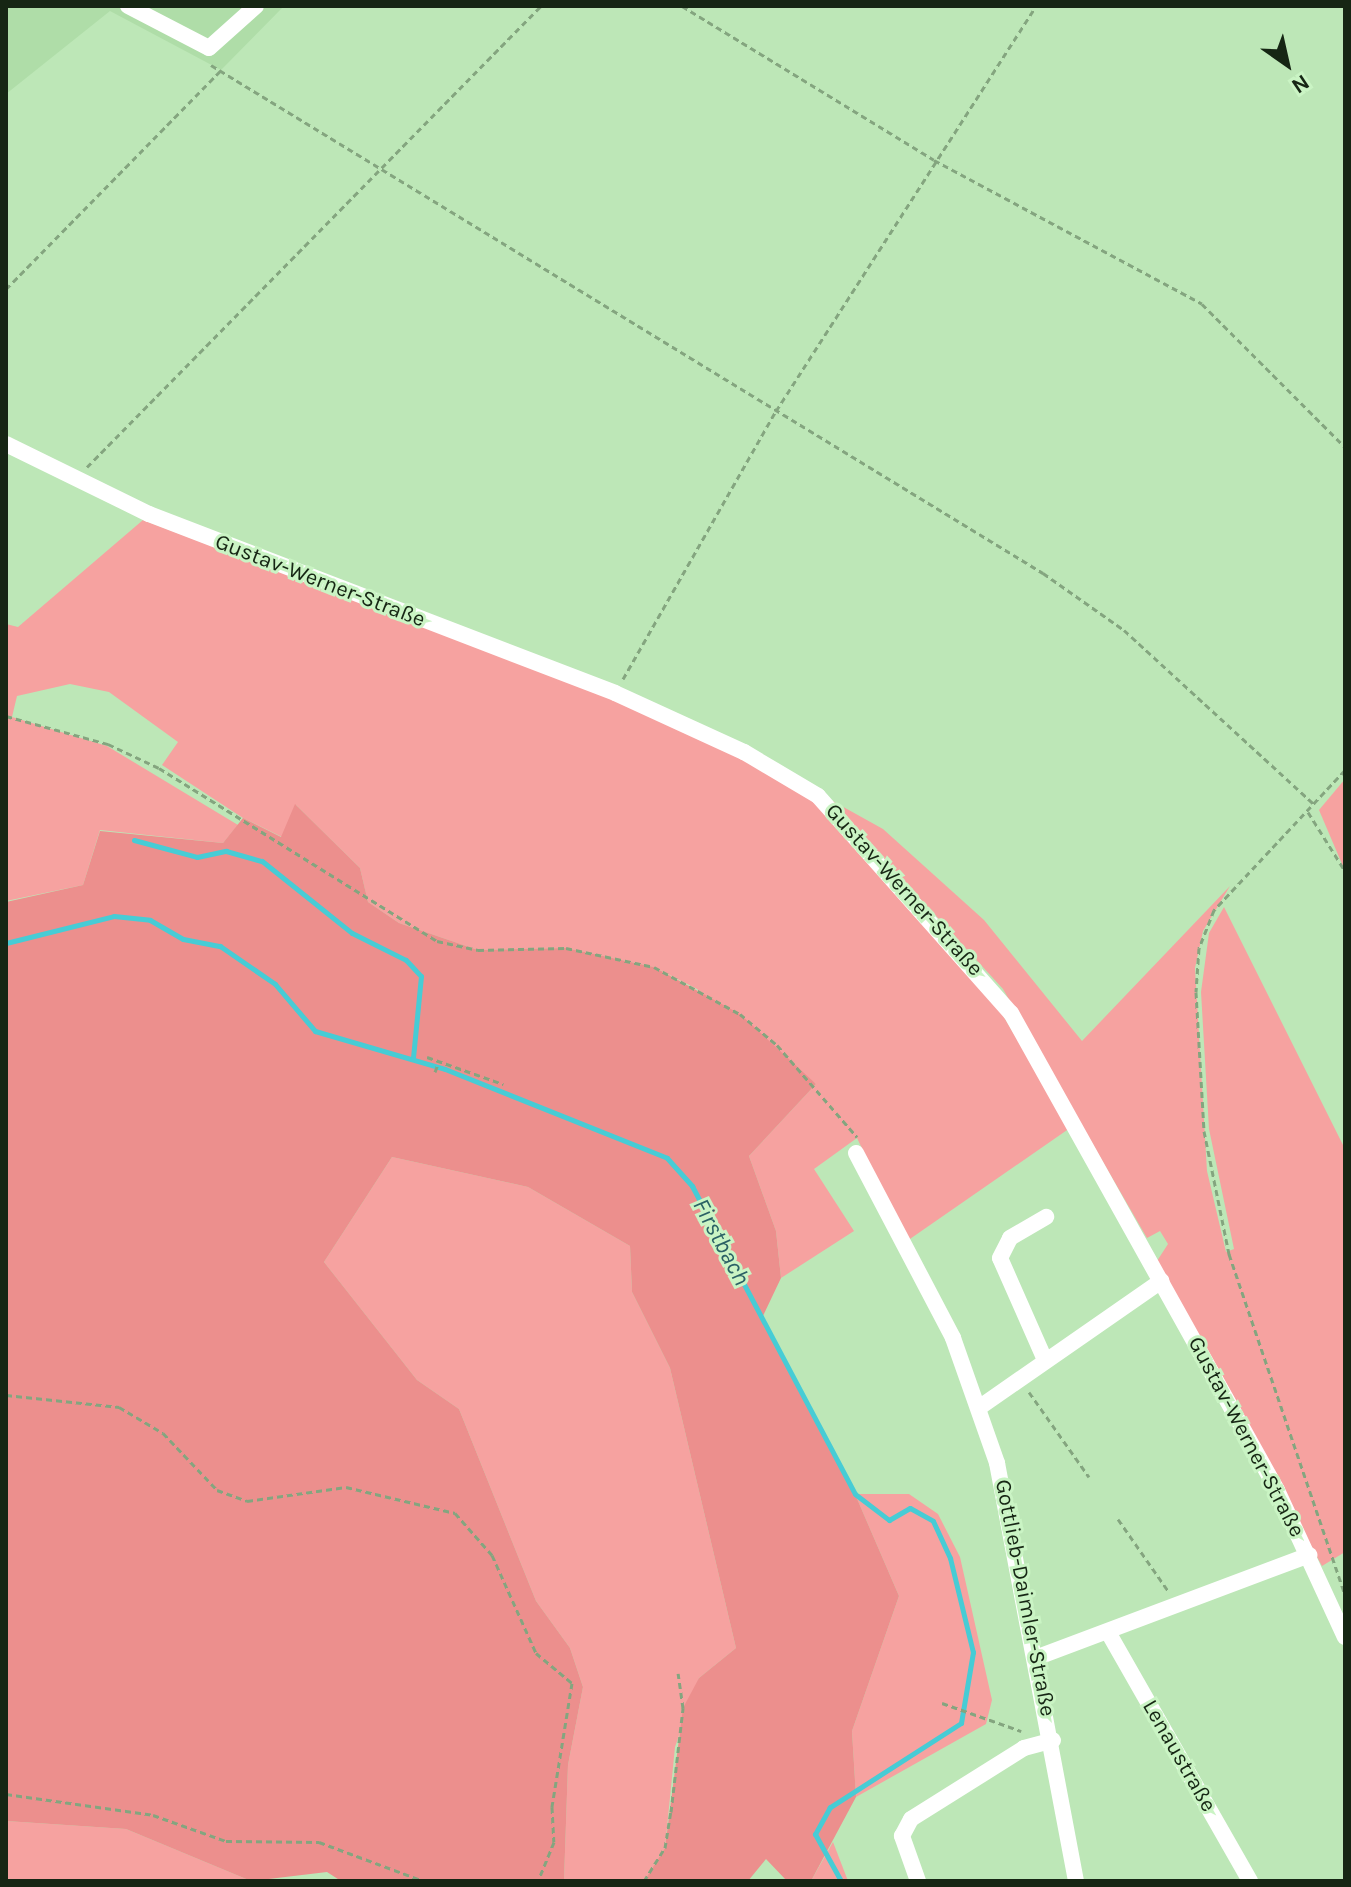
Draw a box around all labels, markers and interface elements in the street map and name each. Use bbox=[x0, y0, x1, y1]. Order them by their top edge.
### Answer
north arrow bbox=[1247, 24, 1327, 104]
text: N bbox=[1287, 69, 1314, 99]
street label: Gustav-Werner-Straße bbox=[211, 529, 429, 633]
street label: Gustav-Werner-Straße bbox=[820, 798, 988, 982]
water label: Firstbach bbox=[686, 1194, 756, 1290]
street label: Gustav-Werner-Straße bbox=[1182, 1332, 1310, 1542]
street label: Gottlieb-Daimler-Straße bbox=[989, 1477, 1061, 1719]
street label: Lenaustraße bbox=[1136, 1695, 1222, 1817]

